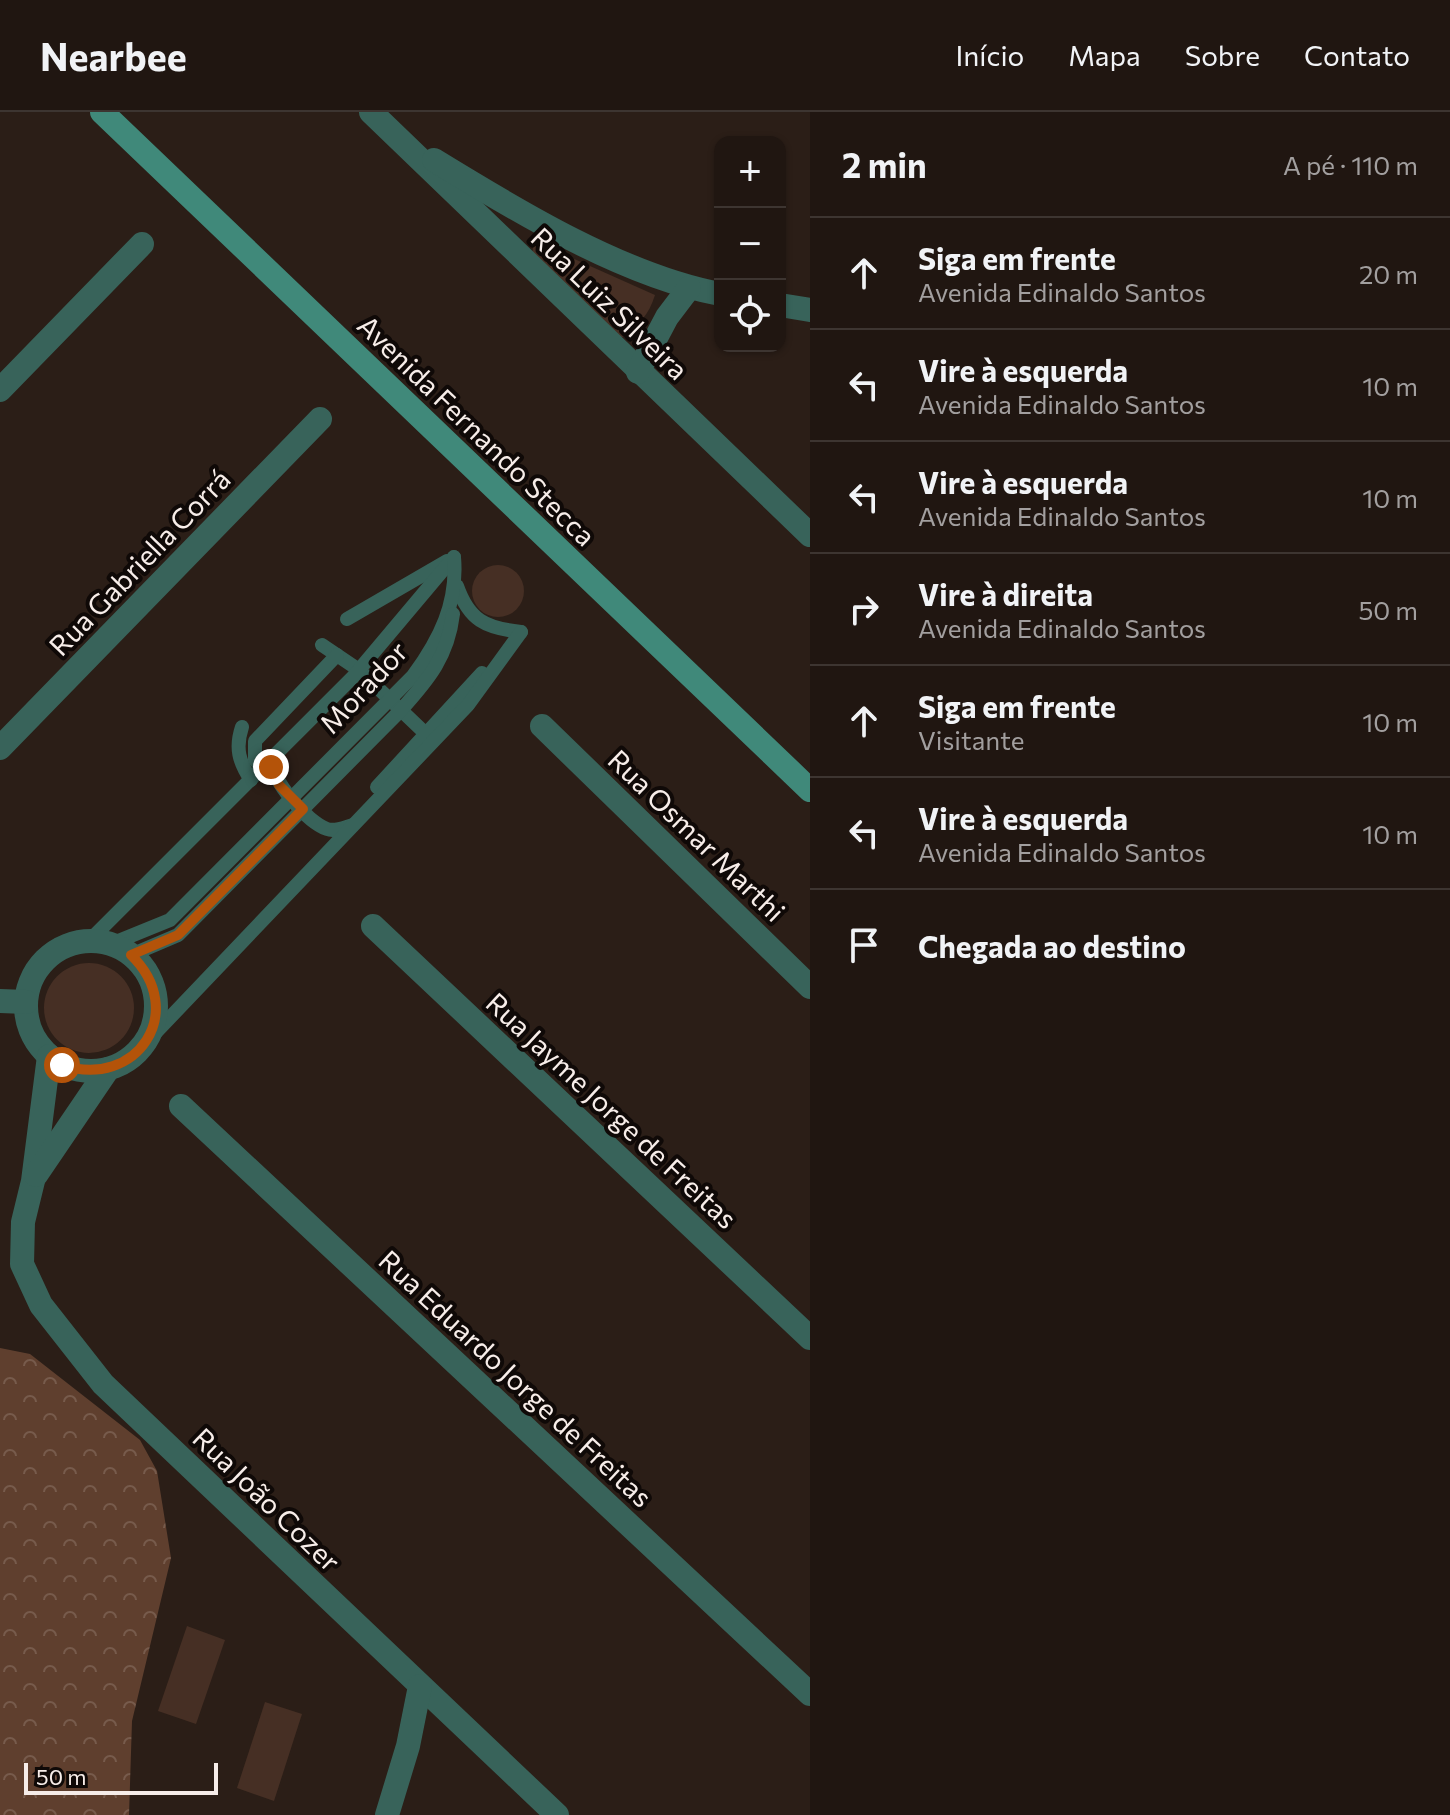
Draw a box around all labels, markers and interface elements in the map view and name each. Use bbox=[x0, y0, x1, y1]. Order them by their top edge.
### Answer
text: Nearbee bbox=[40, 32, 187, 79]
text: Início bbox=[955, 38, 1024, 72]
text: Mapa bbox=[1068, 38, 1141, 72]
text: Sobre bbox=[1185, 38, 1260, 72]
text: Contato bbox=[1304, 38, 1410, 72]
map controls bbox=[714, 136, 786, 352]
button: + bbox=[714, 136, 786, 208]
text: 2 min bbox=[842, 143, 927, 185]
text: A pé · 110 m bbox=[1283, 149, 1418, 180]
button: − bbox=[714, 208, 786, 280]
street label: Rua Luiz Silveira bbox=[525, 220, 695, 386]
text: Siga em frente bbox=[918, 239, 1116, 276]
icon: ahead bbox=[842, 251, 886, 295]
text: 20 m bbox=[1359, 258, 1418, 289]
text: Avenida Edinaldo Santos bbox=[918, 276, 1206, 307]
button: locate bbox=[714, 280, 786, 352]
street label: Avenida Fernando Stecca bbox=[351, 308, 603, 552]
text: Vire à esquerda bbox=[918, 351, 1128, 388]
icon: left bbox=[842, 363, 886, 407]
text: 10 m bbox=[1362, 370, 1418, 401]
text: Avenida Edinaldo Santos bbox=[918, 388, 1206, 419]
street label: Rua Gabriella Corrá bbox=[41, 462, 237, 662]
text: Vire à esquerda bbox=[918, 463, 1128, 500]
icon: left bbox=[842, 475, 886, 519]
text: 10 m bbox=[1362, 482, 1418, 513]
text: Avenida Edinaldo Santos bbox=[918, 500, 1206, 531]
text: Vire à direita bbox=[918, 575, 1093, 612]
icon: right bbox=[842, 587, 886, 631]
text: 50 m bbox=[1358, 594, 1418, 625]
text: Avenida Edinaldo Santos bbox=[918, 612, 1206, 643]
street label: Morador bbox=[312, 634, 414, 740]
text: Siga em frente bbox=[918, 687, 1116, 724]
icon: ahead bbox=[842, 699, 886, 743]
text: 10 m bbox=[1362, 706, 1418, 737]
text: Visitante bbox=[918, 724, 1024, 755]
street label: Rua Osmar Marthi bbox=[602, 742, 792, 928]
route end bbox=[253, 749, 289, 785]
text: Vire à esquerda bbox=[918, 799, 1128, 836]
icon: left bbox=[842, 811, 886, 855]
text: 10 m bbox=[1362, 818, 1418, 849]
text: Avenida Edinaldo Santos bbox=[918, 836, 1206, 867]
icon: arrive bbox=[842, 923, 886, 967]
text: Chegada ao destino bbox=[918, 927, 1186, 964]
street label: Rua Jayme Jorge de Freitas bbox=[480, 985, 744, 1235]
route start bbox=[44, 1047, 80, 1083]
street label: Rua Eduardo Jorge de Freitas bbox=[372, 1243, 660, 1513]
street label: Rua João Cozer bbox=[186, 1420, 348, 1578]
scale bar bbox=[24, 1759, 218, 1795]
text: 50 m bbox=[36, 1763, 86, 1790]

